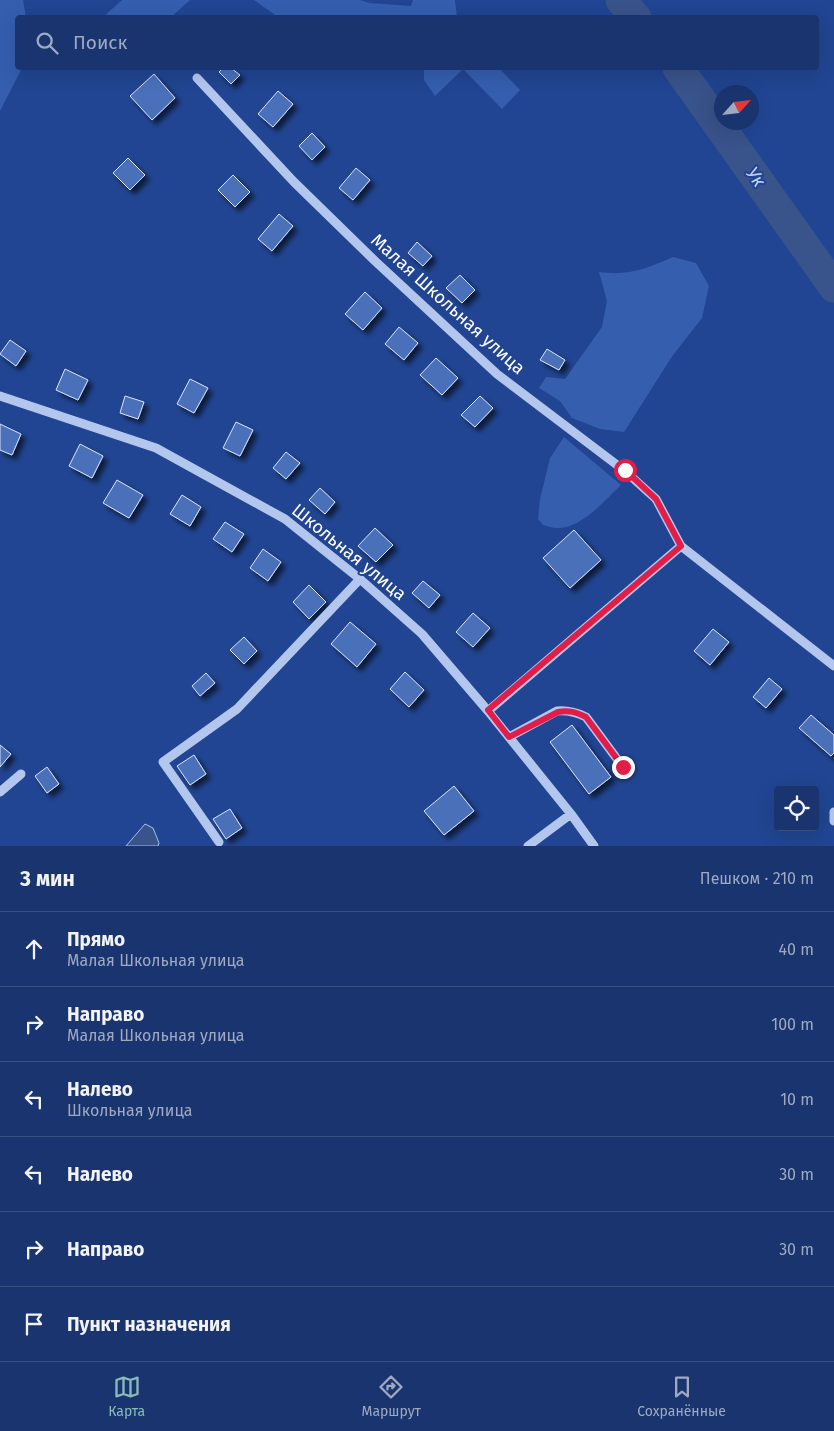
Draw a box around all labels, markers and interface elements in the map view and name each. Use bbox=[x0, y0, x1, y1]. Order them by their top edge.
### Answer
search box bbox=[15, 15, 819, 70]
icon: search bbox=[33, 29, 61, 57]
text: Поиск bbox=[73, 31, 127, 54]
north arrow bbox=[714, 85, 759, 130]
water label: Ук bbox=[741, 162, 771, 192]
street label: Малая Школьная улица bbox=[366, 229, 530, 379]
route start bbox=[614, 459, 637, 482]
street label: Школьная улица bbox=[287, 499, 411, 605]
route end bbox=[612, 756, 635, 779]
map controls bbox=[774, 786, 819, 831]
button: locate bbox=[774, 786, 819, 831]
text: 3 мин bbox=[20, 866, 75, 892]
text: Пешком · 210 m bbox=[700, 869, 814, 888]
text: Прямо bbox=[67, 928, 125, 951]
icon: ahead bbox=[20, 935, 48, 963]
text: 40 m bbox=[779, 940, 814, 959]
text: Малая Школьная улица bbox=[67, 951, 245, 970]
text: Направо bbox=[67, 1003, 144, 1026]
icon: right bbox=[20, 1010, 48, 1038]
text: 100 m bbox=[771, 1015, 814, 1034]
text: Малая Школьная улица bbox=[67, 1026, 245, 1045]
text: Налево bbox=[67, 1078, 133, 1101]
icon: left bbox=[20, 1085, 48, 1113]
text: 10 m bbox=[780, 1090, 814, 1109]
text: Школьная улица bbox=[67, 1101, 192, 1120]
icon: left bbox=[20, 1160, 48, 1188]
text: Налево bbox=[67, 1163, 133, 1186]
text: 30 m bbox=[779, 1165, 814, 1184]
icon: right bbox=[20, 1235, 48, 1263]
text: Направо bbox=[67, 1238, 144, 1261]
text: 30 m bbox=[779, 1240, 814, 1259]
icon: arrive bbox=[20, 1310, 48, 1338]
text: Пункт назначения bbox=[67, 1313, 231, 1336]
tab: Карта bbox=[108, 1373, 145, 1420]
tab: Маршрут bbox=[362, 1373, 421, 1420]
tab: Сохранённые bbox=[637, 1373, 726, 1420]

